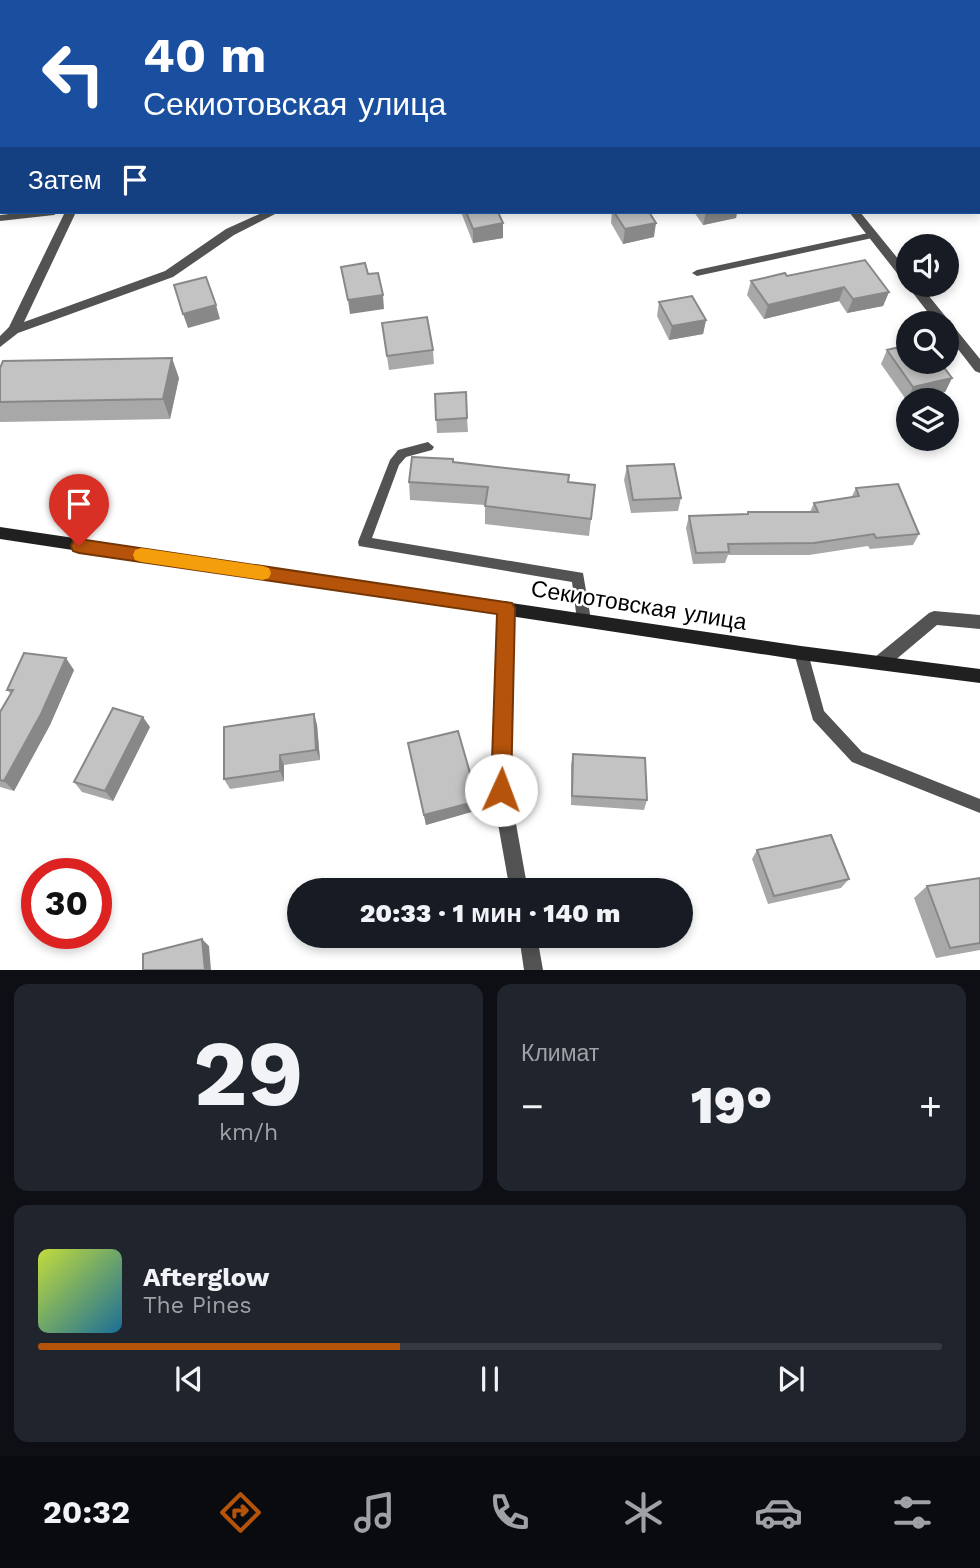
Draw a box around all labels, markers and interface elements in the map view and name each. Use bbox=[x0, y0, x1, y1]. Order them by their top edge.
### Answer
text: 40 m bbox=[143, 26, 266, 84]
icon: left bbox=[28, 28, 119, 119]
text: Секиотовская улица bbox=[143, 85, 446, 123]
icon: arrive bbox=[116, 161, 154, 199]
text: Затем bbox=[28, 165, 102, 195]
map controls bbox=[896, 234, 959, 451]
button: sound bbox=[896, 234, 959, 297]
button: search bbox=[896, 311, 959, 374]
button: layers bbox=[896, 388, 959, 451]
pin bbox=[49, 474, 109, 546]
icon: arrive bbox=[60, 485, 98, 523]
street label: Секиотовская улица bbox=[529, 575, 749, 636]
position arrow bbox=[464, 753, 538, 827]
speed limit sign: 30 bbox=[21, 858, 112, 949]
text: 20:33 · 1 мин · 140 m bbox=[360, 898, 620, 928]
text: 29 bbox=[193, 1020, 304, 1127]
text: Климат bbox=[521, 1040, 599, 1067]
text: 19° bbox=[691, 1075, 772, 1136]
text: − bbox=[521, 1084, 544, 1128]
text: + bbox=[919, 1084, 942, 1128]
text: km/h bbox=[219, 1119, 278, 1146]
text: Afterglow bbox=[143, 1262, 269, 1292]
text: The Pines bbox=[143, 1292, 252, 1319]
icon: previous bbox=[170, 1360, 208, 1398]
icon: pause bbox=[471, 1360, 509, 1398]
icon: next bbox=[772, 1360, 810, 1398]
icon: directions bbox=[216, 1488, 265, 1537]
icon: music bbox=[350, 1488, 399, 1537]
icon: phone bbox=[485, 1488, 534, 1537]
icon: climate bbox=[619, 1488, 668, 1537]
icon: car bbox=[754, 1488, 803, 1537]
icon: filters bbox=[888, 1488, 937, 1537]
text: 20:32 bbox=[43, 1493, 130, 1531]

